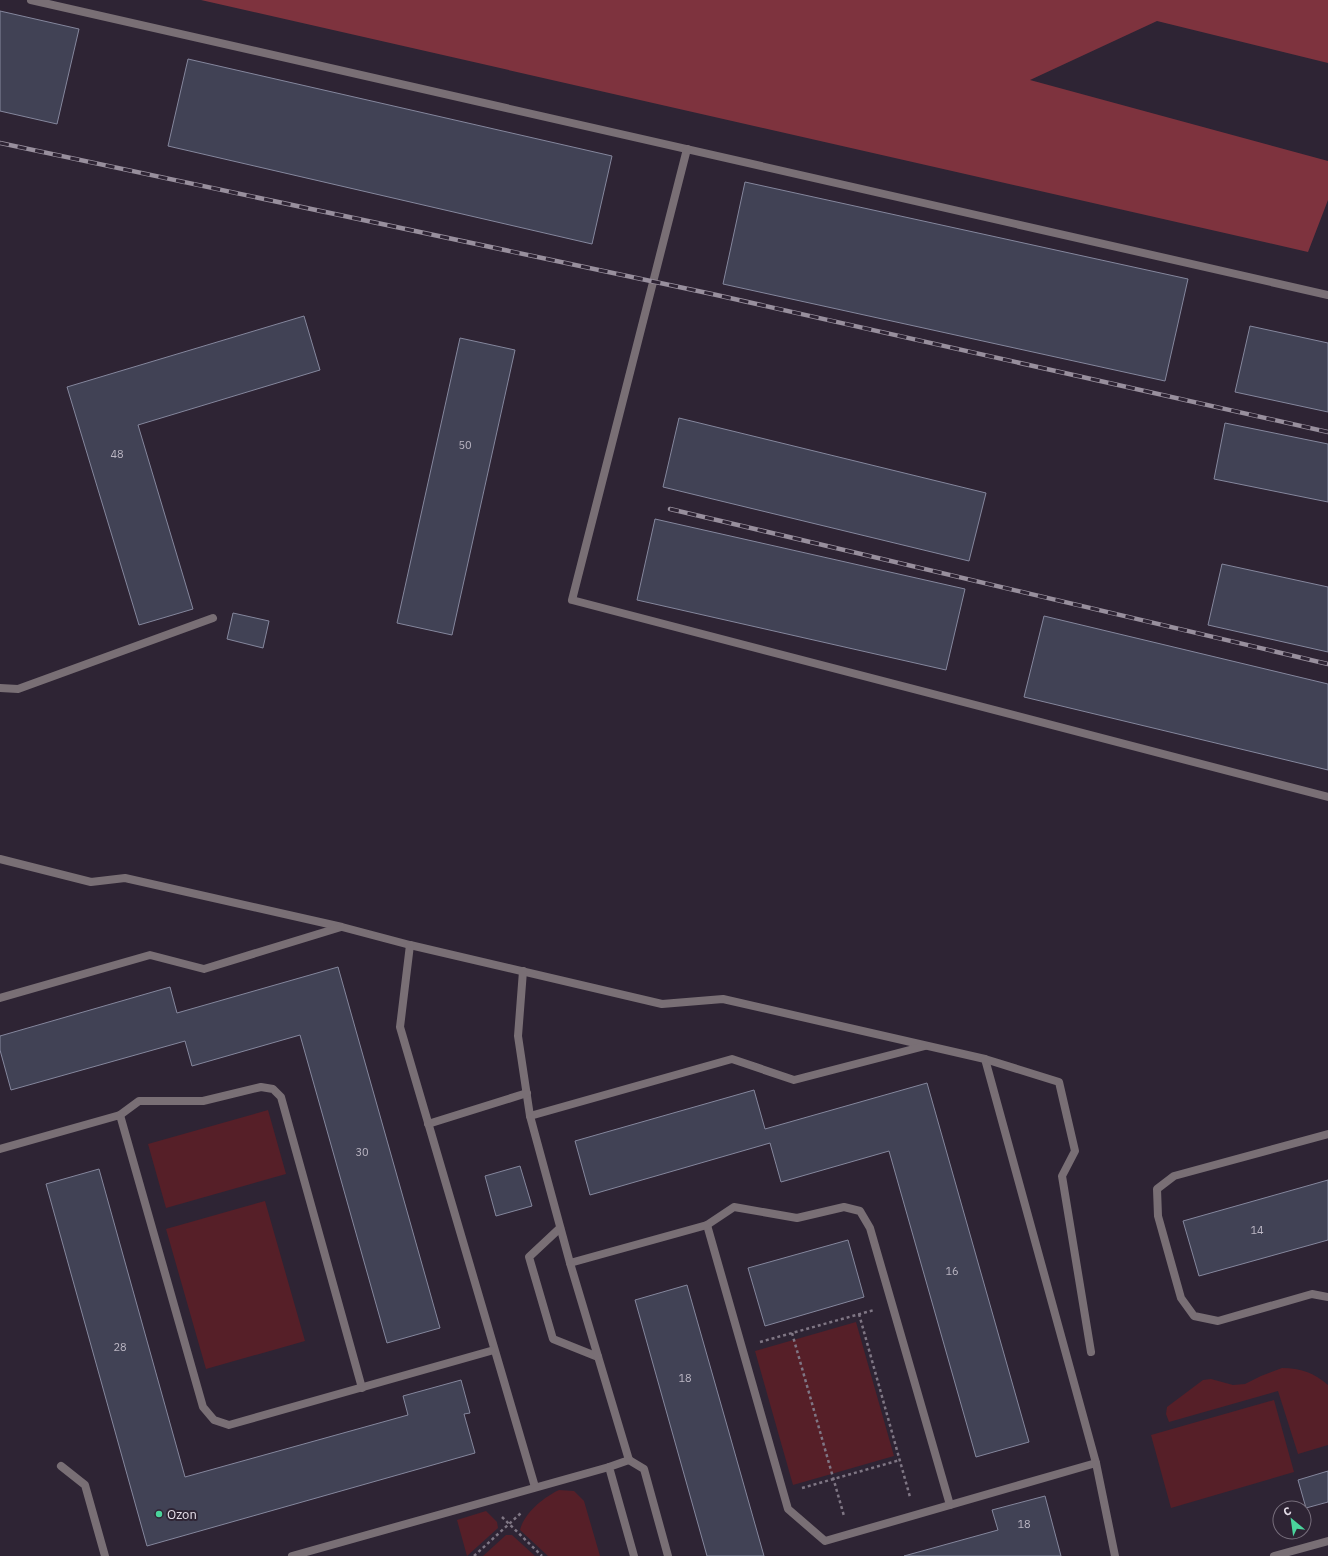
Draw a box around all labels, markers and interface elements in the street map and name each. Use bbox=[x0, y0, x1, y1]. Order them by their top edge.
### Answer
house number: 50 bbox=[458, 438, 472, 452]
house number: 48 bbox=[110, 447, 124, 461]
house number: 30 bbox=[355, 1145, 369, 1159]
house number: 14 bbox=[1250, 1223, 1264, 1237]
house number: 16 bbox=[945, 1264, 959, 1278]
house number: 28 bbox=[113, 1340, 127, 1354]
house number: 18 bbox=[678, 1371, 692, 1385]
north arrow bbox=[1272, 1500, 1312, 1540]
text: С bbox=[1281, 1503, 1294, 1519]
place label: Ozon bbox=[167, 1506, 197, 1523]
marker: Ozon bbox=[154, 1509, 164, 1519]
house number: 18 bbox=[1017, 1517, 1031, 1531]

